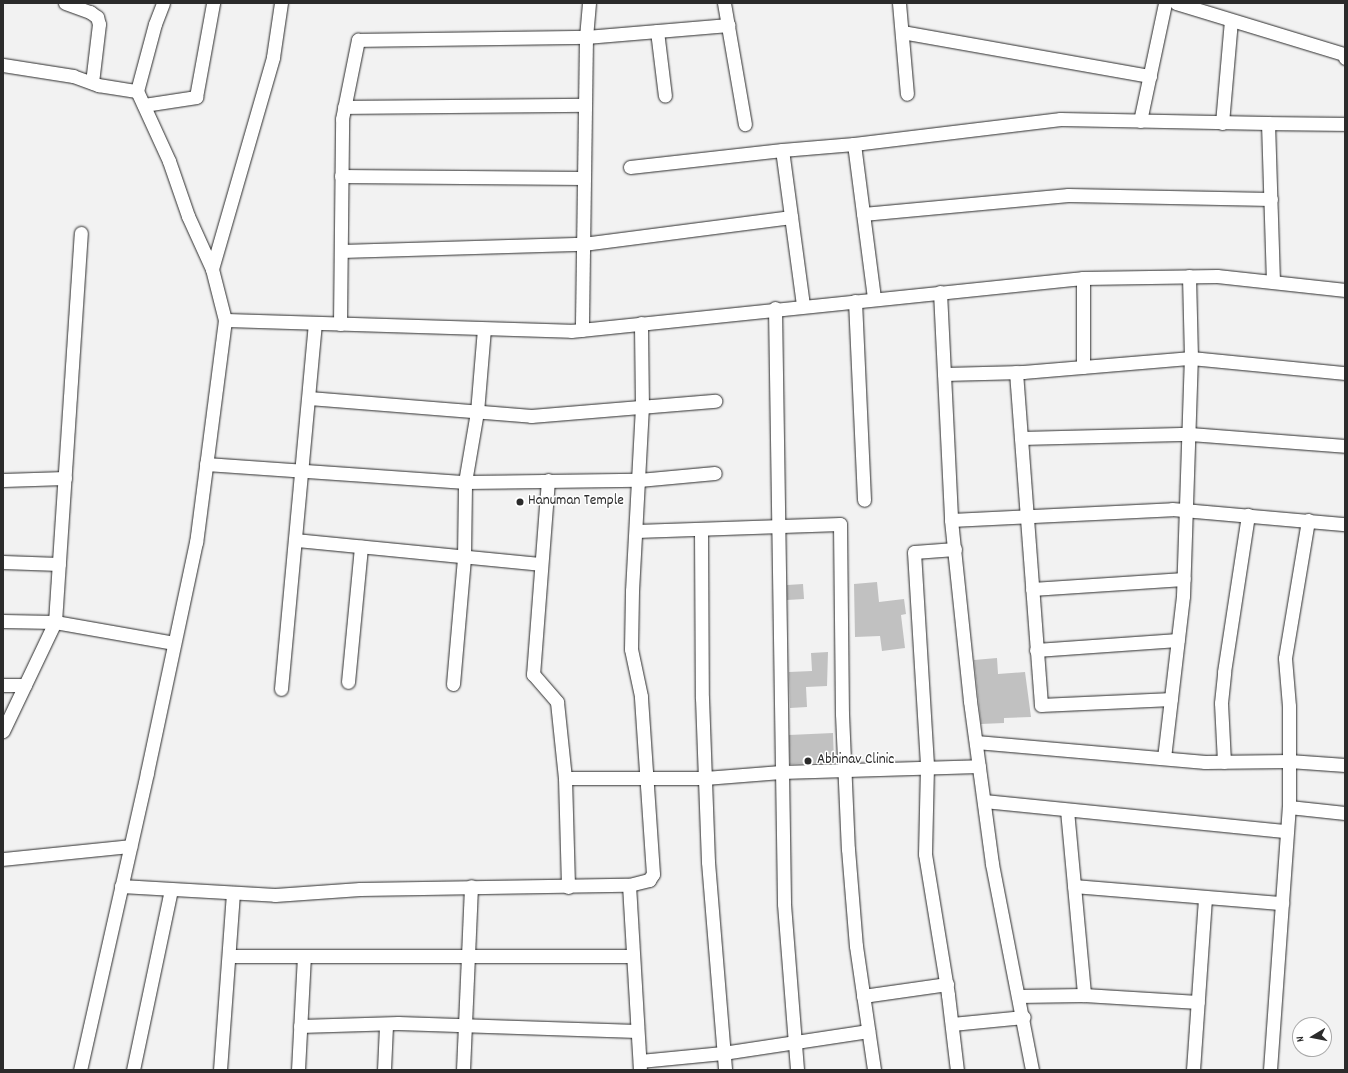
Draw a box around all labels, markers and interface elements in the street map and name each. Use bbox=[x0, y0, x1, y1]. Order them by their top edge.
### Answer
place label: Hanuman Temple bbox=[528, 493, 624, 511]
marker: Hanuman Temple bbox=[515, 497, 525, 507]
place label: Abhinav Clinic bbox=[817, 752, 894, 770]
marker: Abhinav Clinic bbox=[802, 755, 814, 767]
north arrow bbox=[1292, 1017, 1332, 1057]
text: N bbox=[1293, 1035, 1310, 1043]

